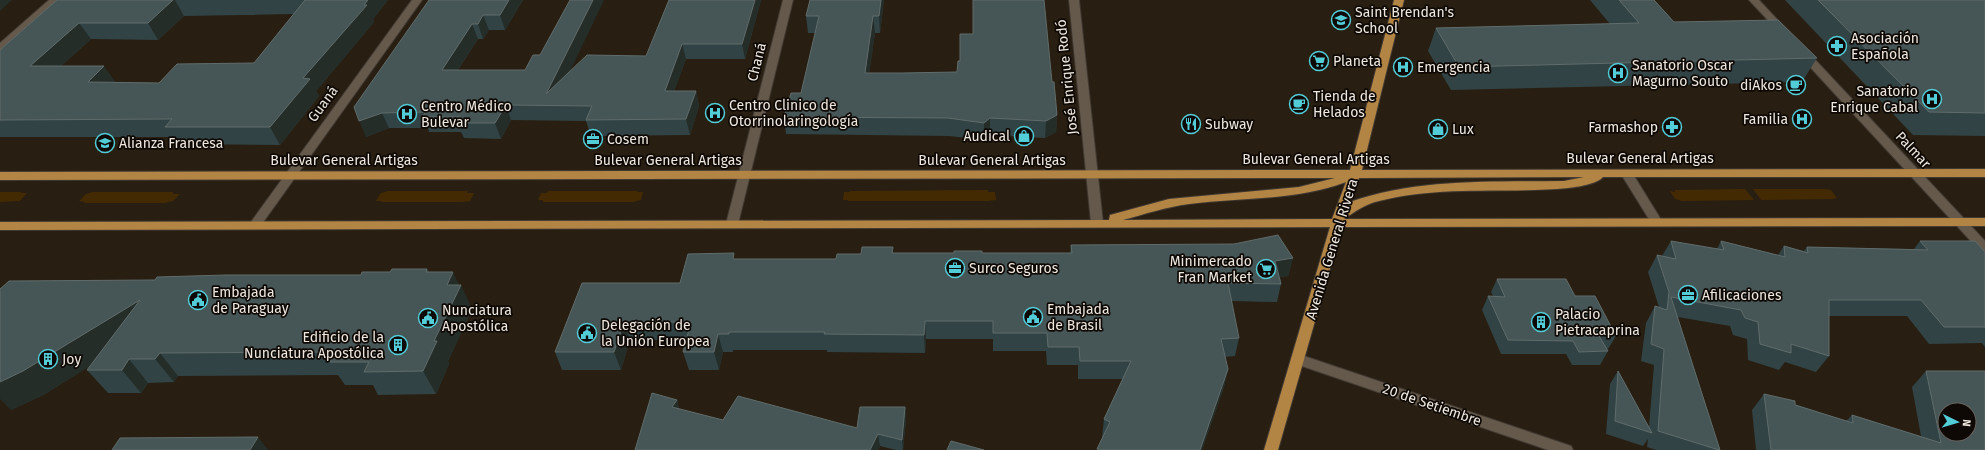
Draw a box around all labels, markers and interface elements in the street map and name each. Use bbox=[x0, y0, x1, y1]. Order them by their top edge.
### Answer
place label: Saint Brendan's School bbox=[1355, 4, 1454, 37]
school or university icon: Saint Brendan's School bbox=[1330, 9, 1352, 31]
street label: José Enrique Rodó bbox=[1052, 18, 1082, 136]
place label: Asociación Española bbox=[1851, 30, 1919, 63]
pharmacy icon: Asociación Española bbox=[1826, 35, 1848, 57]
street label: Chaná bbox=[744, 41, 770, 83]
supermarket icon: Planeta bbox=[1308, 50, 1330, 72]
place label: Planeta bbox=[1333, 53, 1381, 70]
hospital icon: Emergencia bbox=[1392, 56, 1414, 78]
place label: Sanatorio Oscar Magurno Souto bbox=[1632, 57, 1734, 90]
place label: Emergencia bbox=[1417, 59, 1490, 76]
hospital icon: Sanatorio Oscar Magurno Souto bbox=[1607, 62, 1629, 84]
cafe icon: diAkos bbox=[1785, 74, 1807, 96]
place label: diAkos bbox=[1740, 77, 1782, 94]
street label: Guaná bbox=[304, 83, 342, 125]
place label: Sanatorio Enrique Cabal bbox=[1830, 83, 1918, 116]
place label: Tienda de Helados bbox=[1313, 88, 1376, 121]
hospital icon: Sanatorio Enrique Cabal bbox=[1921, 88, 1943, 110]
cafe icon: Tienda de Helados bbox=[1288, 93, 1310, 115]
place label: Centro Clinico de Otorrinolaringología bbox=[729, 97, 858, 130]
place label: Centro Médico Bulevar bbox=[421, 98, 512, 131]
hospital icon: Centro Clinico de Otorrinolaringología bbox=[704, 102, 726, 124]
hospital icon: Centro Médico Bulevar bbox=[396, 103, 418, 125]
hospital icon: Familia bbox=[1791, 108, 1813, 130]
place label: Familia bbox=[1743, 111, 1788, 128]
restaurant icon: Subway bbox=[1180, 113, 1202, 135]
place label: Subway bbox=[1205, 116, 1253, 133]
pharmacy icon: Farmashop bbox=[1661, 116, 1683, 138]
shop icon: Lux bbox=[1427, 118, 1449, 140]
place label: Farmashop bbox=[1588, 119, 1658, 136]
place label: Lux bbox=[1452, 121, 1474, 138]
shop icon: Audical bbox=[1013, 125, 1035, 147]
office icon: Cosem bbox=[582, 128, 604, 150]
place label: Audical bbox=[963, 128, 1010, 145]
street label: Palmar bbox=[1892, 128, 1935, 172]
place label: Cosem bbox=[607, 131, 649, 148]
school or university icon: Alianza Francesa bbox=[94, 132, 116, 154]
place label: Alianza Francesa bbox=[119, 135, 223, 152]
street label: Bulevar General Artigas bbox=[1566, 150, 1714, 167]
street label: Bulevar General Artigas bbox=[1242, 151, 1390, 168]
street label: Bulevar General Artigas bbox=[270, 152, 418, 169]
street label: Bulevar General Artigas bbox=[594, 152, 742, 169]
street label: Bulevar General Artigas bbox=[918, 152, 1066, 169]
street label: Avenida General Rivera bbox=[1302, 177, 1362, 321]
place label: Minimercado Fran Market bbox=[1170, 253, 1253, 286]
office icon: Surco Seguros bbox=[944, 257, 966, 279]
supermarket icon: Minimercado Fran Market bbox=[1255, 258, 1277, 280]
place label: Surco Seguros bbox=[969, 260, 1059, 277]
place label: Embajada de Paraguay bbox=[212, 284, 289, 317]
office icon: Afilicaciones bbox=[1677, 284, 1699, 306]
place label: Afilicaciones bbox=[1702, 287, 1782, 304]
public building icon: Embajada de Paraguay bbox=[187, 289, 209, 311]
place label: Embajada de Brasil bbox=[1047, 301, 1110, 334]
place label: Nunciatura Apostólica bbox=[442, 302, 512, 335]
public building icon: Embajada de Brasil bbox=[1022, 306, 1044, 328]
place label: Palacio Pietracaprina bbox=[1555, 306, 1640, 339]
public building icon: Nunciatura Apostólica bbox=[417, 307, 439, 329]
building icon: Palacio Pietracaprina bbox=[1530, 311, 1552, 333]
place label: Delegación de la Unión Europea bbox=[601, 317, 710, 350]
public building icon: Delegación de la Unión Europea bbox=[576, 322, 598, 344]
place label: Edificio de la Nunciatura Apostólica bbox=[244, 329, 384, 362]
building icon: Edificio de la Nunciatura Apostólica bbox=[387, 334, 409, 356]
building icon: Joy bbox=[37, 348, 59, 370]
place label: Joy bbox=[62, 351, 81, 368]
street label: 20 de Setiembre bbox=[1381, 380, 1483, 430]
north arrow bbox=[1937, 402, 1977, 442]
text: N bbox=[1960, 419, 1973, 427]

